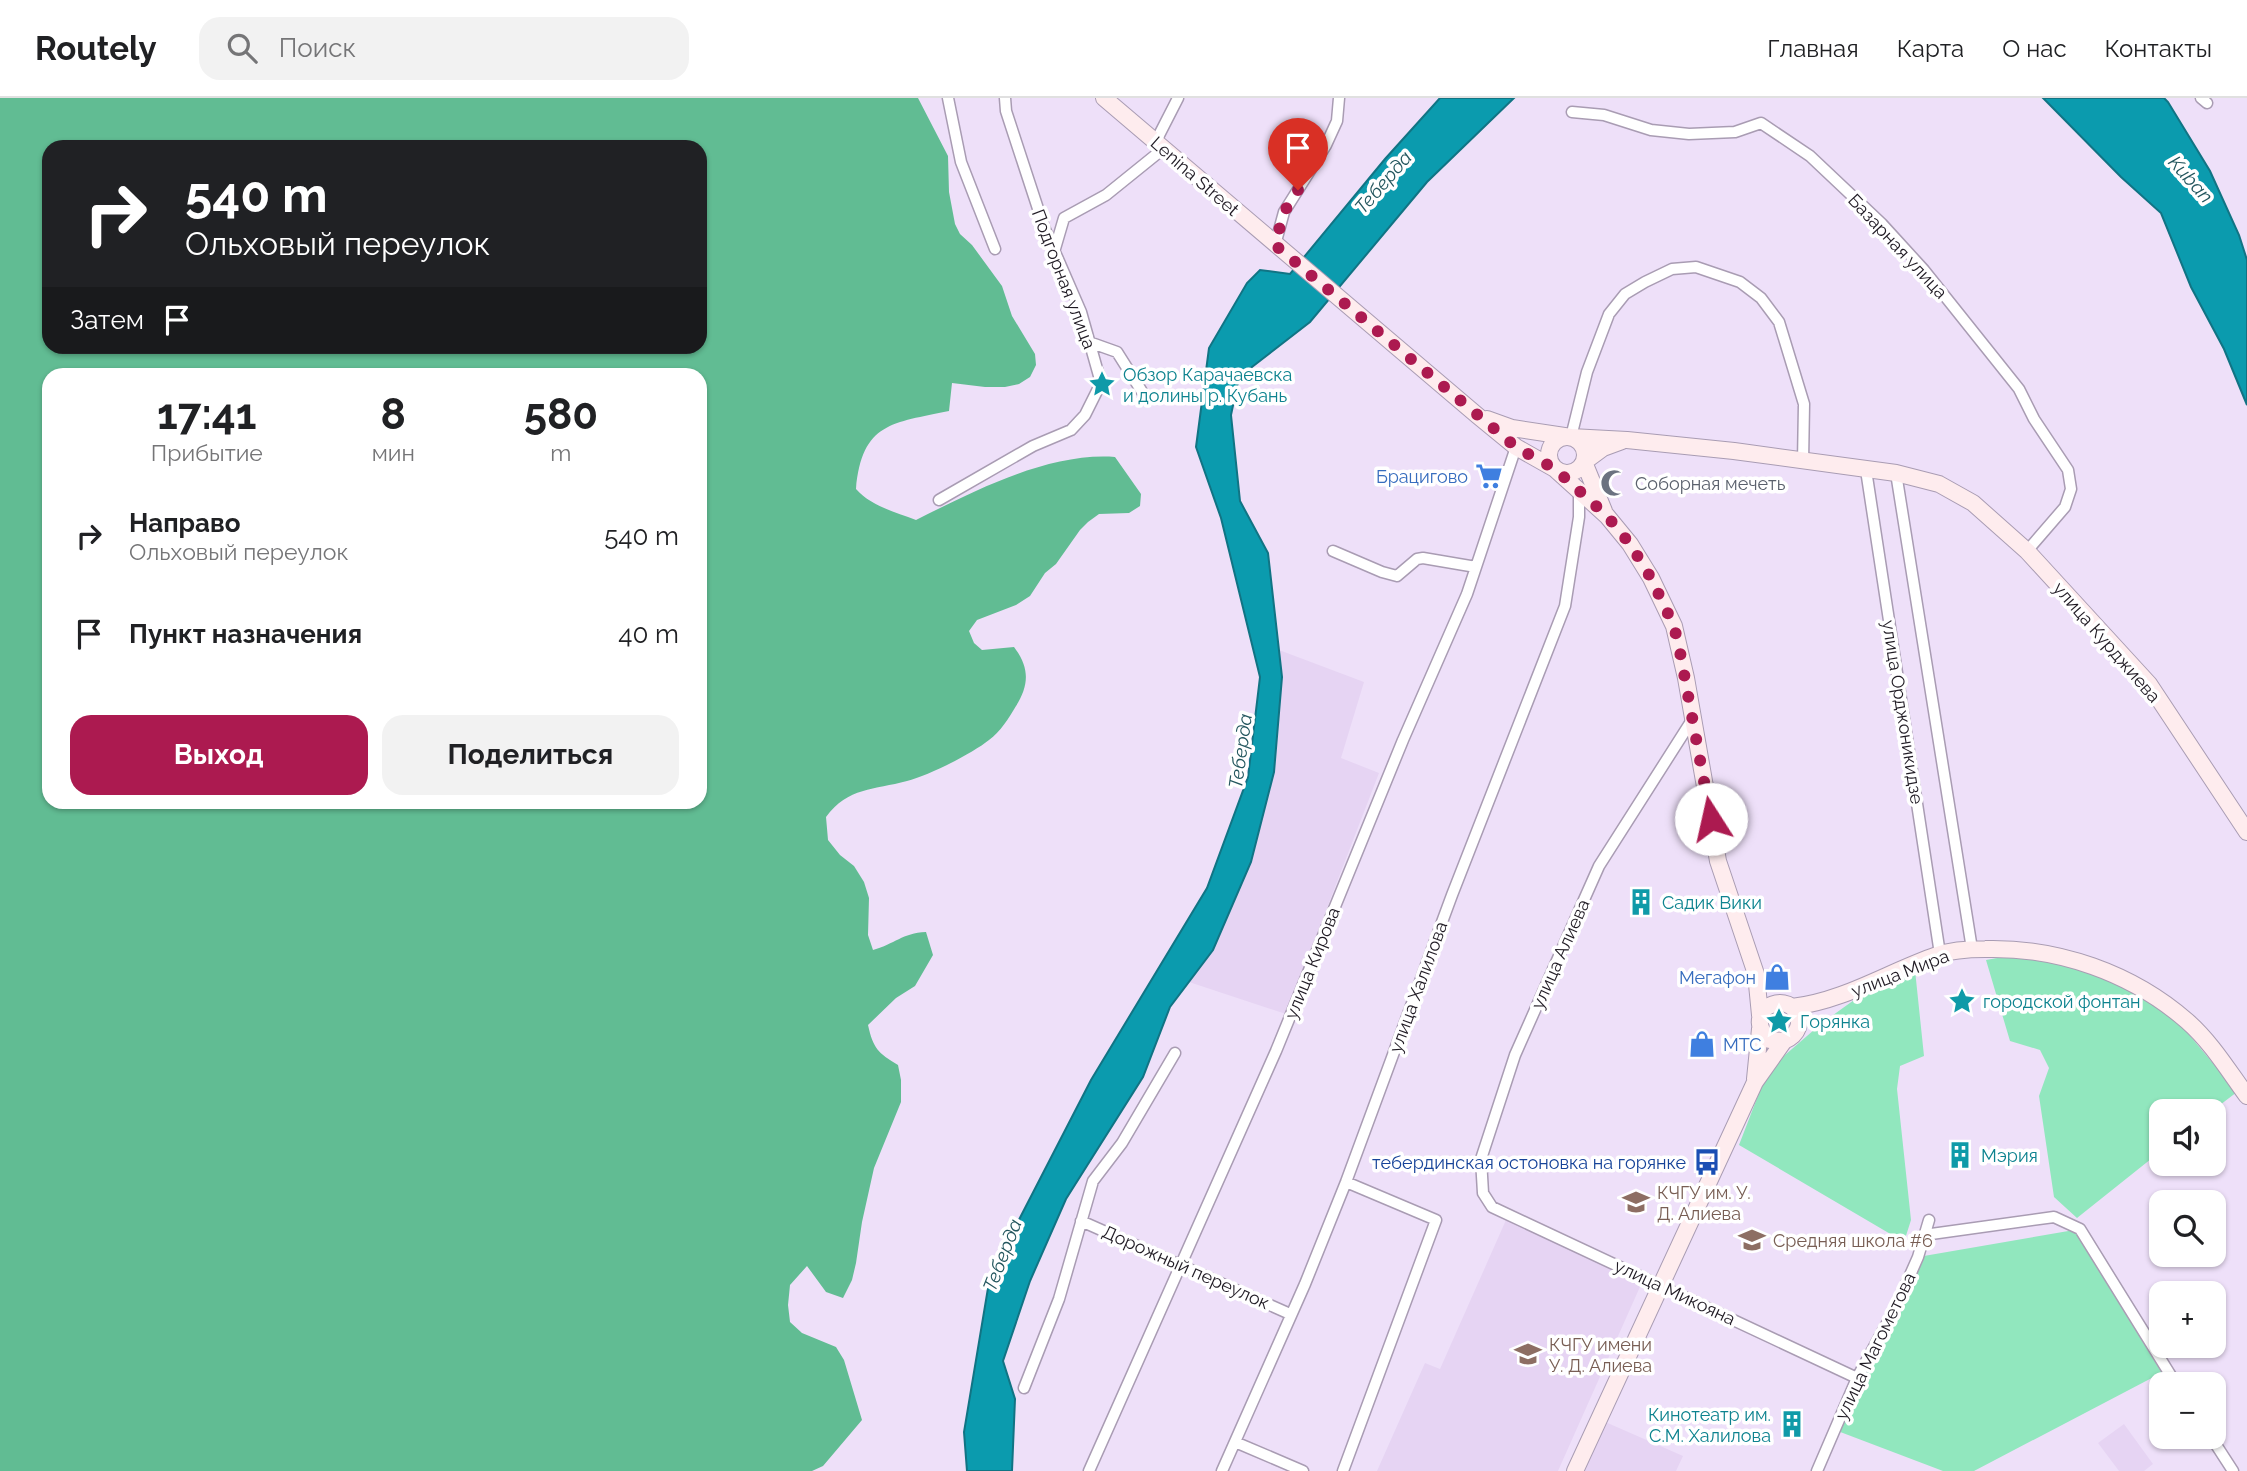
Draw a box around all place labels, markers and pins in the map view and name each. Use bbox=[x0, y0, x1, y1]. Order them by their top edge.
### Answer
pin bbox=[1268, 118, 1328, 190]
place label: Обзор Карачаевска и долины р. Кубань bbox=[1123, 364, 1292, 406]
place icon: Обзор Карачаевска и долины р. Кубань bbox=[1087, 369, 1117, 399]
supermarket icon: Брацигово bbox=[1474, 461, 1504, 491]
place label: Брацигово bbox=[1376, 466, 1468, 487]
mosque icon: Соборная мечеть bbox=[1599, 468, 1629, 498]
place label: Соборная мечеть bbox=[1635, 473, 1786, 494]
building icon: Садик Вики bbox=[1626, 887, 1656, 917]
place label: Садик Вики bbox=[1662, 892, 1762, 913]
shop icon: Мегафон bbox=[1762, 962, 1792, 992]
place label: Мегафон bbox=[1679, 967, 1756, 988]
place icon: городской фонтан bbox=[1947, 986, 1977, 1016]
place label: городской фонтан bbox=[1983, 991, 2141, 1012]
place icon: Горянка bbox=[1764, 1006, 1794, 1036]
place label: Горянка bbox=[1800, 1011, 1870, 1032]
shop icon: МТС bbox=[1687, 1029, 1717, 1059]
place label: МТС bbox=[1723, 1034, 1762, 1055]
building icon: Мэрия bbox=[1945, 1140, 1975, 1170]
place label: Мэрия bbox=[1981, 1145, 2038, 1166]
bus stop icon: тебердинская остоновка на горянке bbox=[1692, 1147, 1722, 1177]
place label: тебердинская остоновка на горянке bbox=[1372, 1152, 1686, 1173]
place label: КЧГУ им. У. Д. Алиева bbox=[1657, 1182, 1751, 1224]
school or university icon: КЧГУ им. У. Д. Алиева bbox=[1621, 1187, 1651, 1217]
school or university icon: Средняя школа #6 bbox=[1737, 1225, 1767, 1255]
place label: Средняя школа #6 bbox=[1773, 1230, 1933, 1251]
place label: КЧГУ имени У. Д. Алиева bbox=[1549, 1334, 1652, 1376]
school or university icon: КЧГУ имени У. Д. Алиева bbox=[1513, 1339, 1543, 1369]
place label: Кинотеатр им. С.М. Халилова bbox=[1648, 1404, 1771, 1446]
building icon: Кинотеатр им. С.М. Халилова bbox=[1777, 1409, 1807, 1439]

